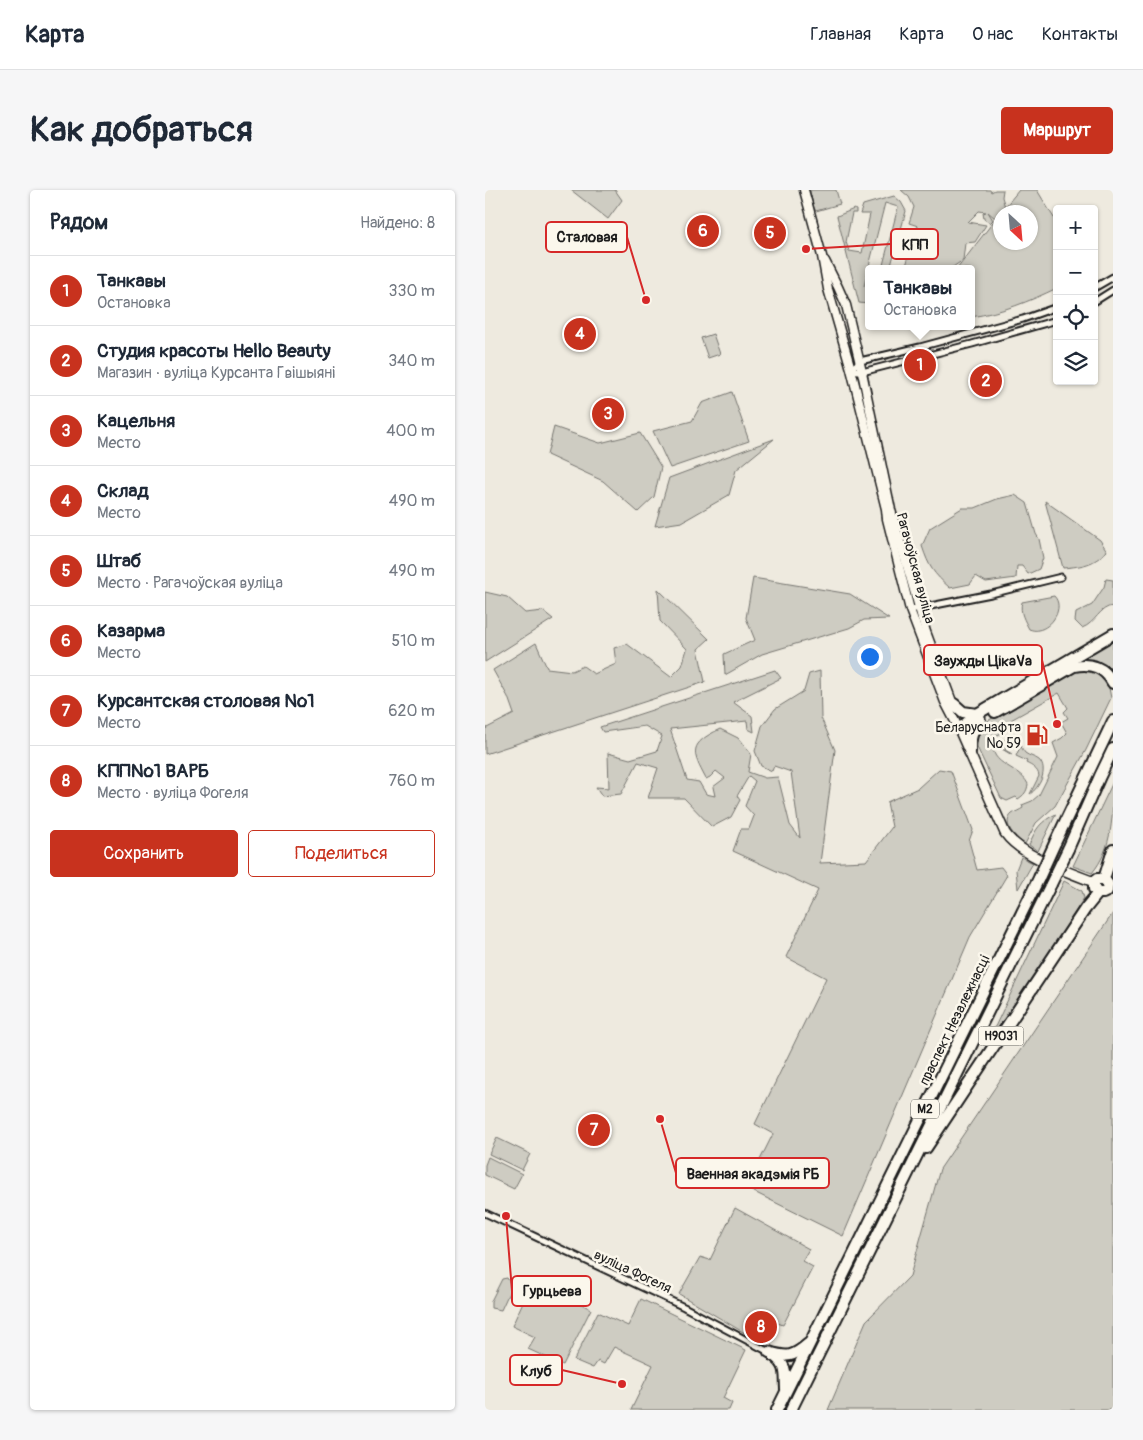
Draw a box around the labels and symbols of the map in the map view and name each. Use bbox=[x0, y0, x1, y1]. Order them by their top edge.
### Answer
north arrow bbox=[993, 205, 1038, 250]
pin: 6 bbox=[687, 212, 719, 250]
pin: 5 bbox=[754, 214, 786, 252]
callout: Сталовая bbox=[546, 222, 627, 252]
text: Сталовая bbox=[556, 228, 618, 247]
callout: КПП bbox=[891, 229, 938, 259]
text: КПП bbox=[902, 236, 928, 255]
pin: 4 bbox=[564, 315, 596, 353]
pin: 1 bbox=[904, 346, 936, 384]
pin: 2 bbox=[970, 362, 1002, 400]
pin: 3 bbox=[592, 395, 624, 433]
street label: Рагачоўская вуліца bbox=[893, 511, 938, 625]
your location bbox=[857, 644, 883, 670]
callout: Заужды ЦікаVа bbox=[924, 645, 1042, 675]
text: Заужды ЦікаVа bbox=[934, 652, 1032, 671]
place label: Беларуснафта № 59 bbox=[935, 719, 1021, 752]
fuel station icon: Беларуснафта № 59 bbox=[1024, 722, 1050, 748]
street label: праспект Незалежнасці bbox=[916, 952, 994, 1088]
road number: Н9031 bbox=[979, 1026, 1023, 1046]
road number: М2 bbox=[911, 1100, 939, 1119]
pin: 7 bbox=[578, 1111, 610, 1149]
callout: Ваенная акадэмія РБ bbox=[676, 1158, 829, 1188]
text: Ваенная акадэмія РБ bbox=[686, 1165, 820, 1184]
street label: вуліца Фогеля bbox=[591, 1246, 674, 1297]
callout: Гурцьева bbox=[512, 1276, 591, 1306]
text: Гурцьева bbox=[523, 1282, 581, 1301]
pin: 8 bbox=[745, 1308, 777, 1346]
callout: Клуб bbox=[510, 1355, 562, 1385]
text: Клуб bbox=[520, 1362, 552, 1381]

